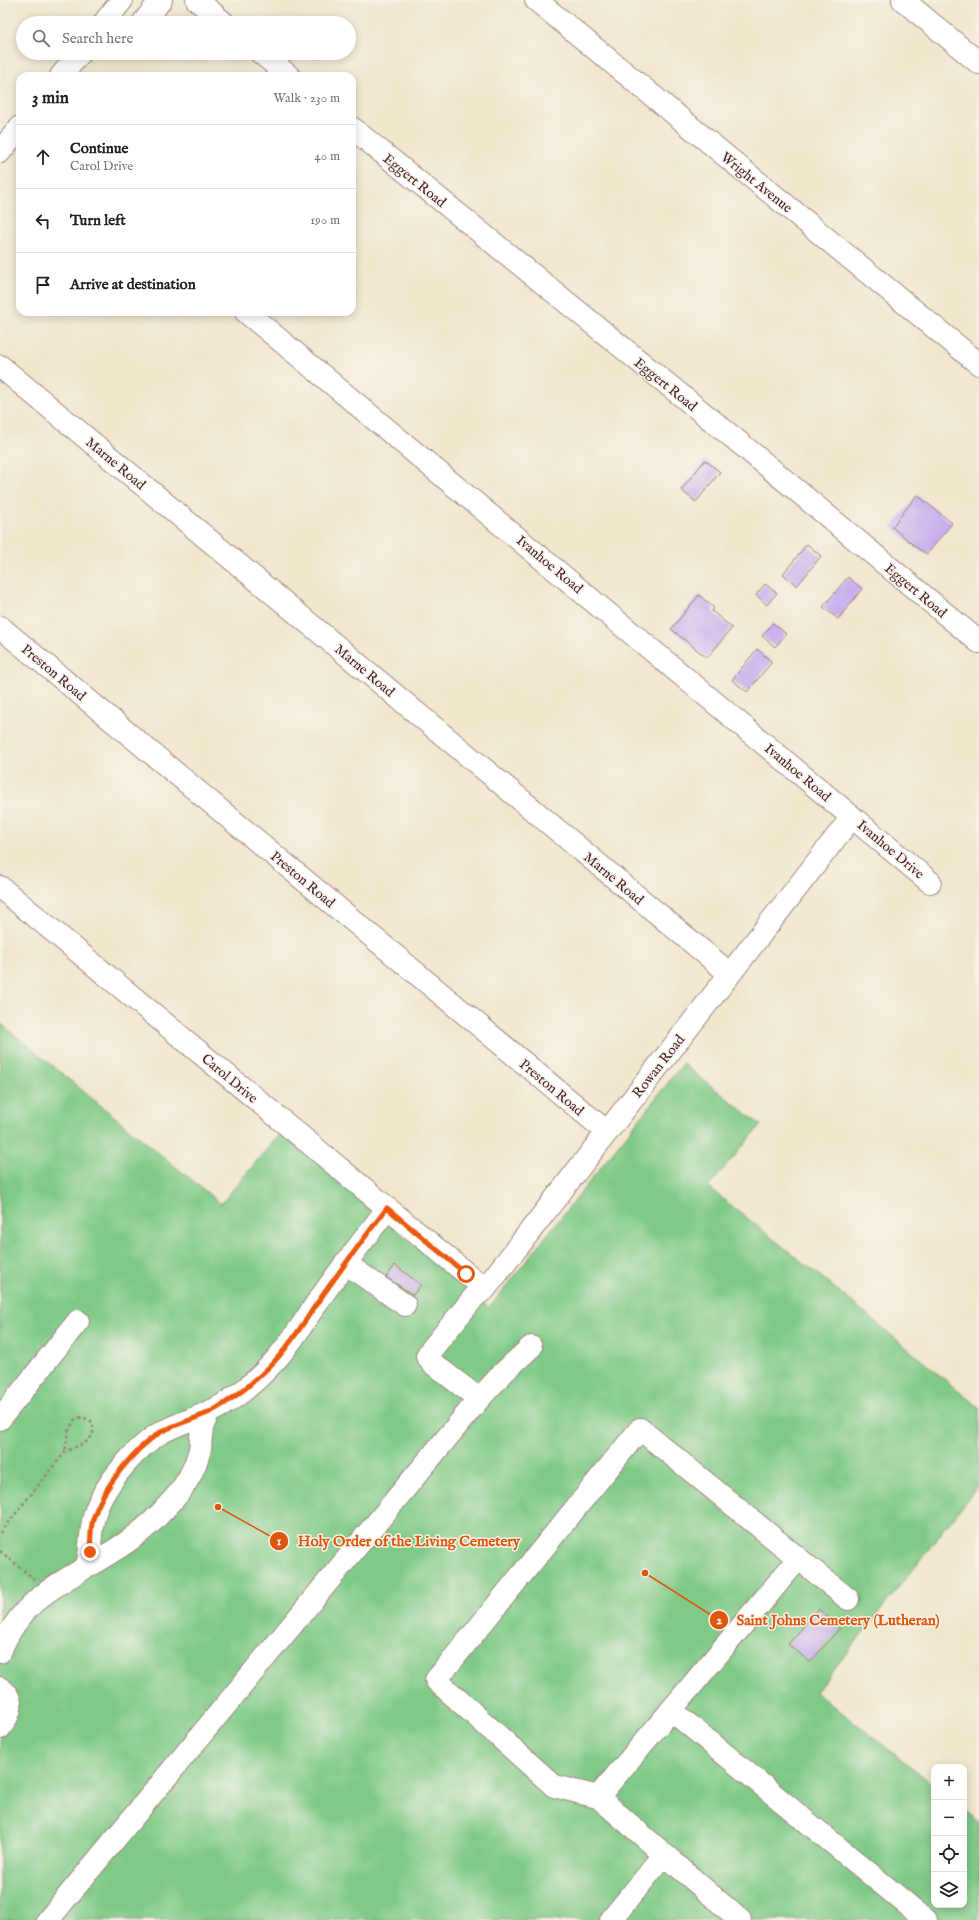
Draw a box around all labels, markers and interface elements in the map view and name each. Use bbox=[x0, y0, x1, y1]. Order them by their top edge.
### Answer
search box bbox=[16, 16, 356, 60]
icon: search bbox=[30, 27, 52, 49]
text: Search here bbox=[62, 29, 133, 48]
text: 3 min bbox=[32, 88, 69, 109]
text: Walk · 230 m bbox=[274, 90, 340, 107]
text: Continue bbox=[70, 139, 128, 158]
icon: ahead bbox=[32, 146, 54, 168]
text: 40 m bbox=[314, 148, 340, 165]
street label: Wright Avenue bbox=[717, 148, 796, 218]
street label: Eggert Road bbox=[379, 150, 450, 212]
text: Carol Drive bbox=[70, 158, 133, 175]
icon: left bbox=[32, 210, 54, 232]
text: Turn left bbox=[70, 211, 126, 230]
text: 190 m bbox=[310, 212, 340, 229]
icon: arrive bbox=[32, 274, 54, 296]
text: Arrive at destination bbox=[70, 275, 196, 294]
street label: Eggert Road bbox=[630, 354, 701, 416]
street label: Marne Road bbox=[82, 433, 149, 494]
street label: Ivanhoe Road bbox=[512, 532, 587, 598]
street label: Eggert Road bbox=[880, 559, 951, 622]
street label: Preston Road bbox=[17, 640, 90, 705]
street label: Marne Road bbox=[331, 640, 398, 701]
street label: Ivanhoe Road bbox=[760, 740, 835, 806]
street label: Ivanhoe Drive bbox=[853, 816, 928, 884]
street label: Preston Road bbox=[266, 847, 339, 912]
street label: Marne Road bbox=[580, 848, 647, 909]
street label: Rowan Road bbox=[628, 1031, 689, 1102]
street label: Carol Drive bbox=[197, 1050, 262, 1108]
street label: Preston Road bbox=[515, 1055, 588, 1120]
route start bbox=[457, 1265, 475, 1283]
callout: Holy Order of the Living Cemetery bbox=[269, 1527, 528, 1554]
text: Holy Order of the Living Cemetery bbox=[298, 1532, 521, 1551]
text: 1 bbox=[277, 1534, 282, 1549]
route end bbox=[81, 1543, 99, 1561]
callout: Saint Johns Cemetery (Lutheran) bbox=[709, 1606, 948, 1633]
text: Saint Johns Cemetery (Lutheran) bbox=[736, 1611, 940, 1630]
text: 2 bbox=[716, 1613, 722, 1628]
map controls bbox=[931, 1764, 967, 1908]
button: + bbox=[931, 1764, 967, 1800]
button: − bbox=[931, 1800, 967, 1836]
button: locate bbox=[931, 1836, 967, 1872]
button: layers bbox=[931, 1872, 967, 1908]

